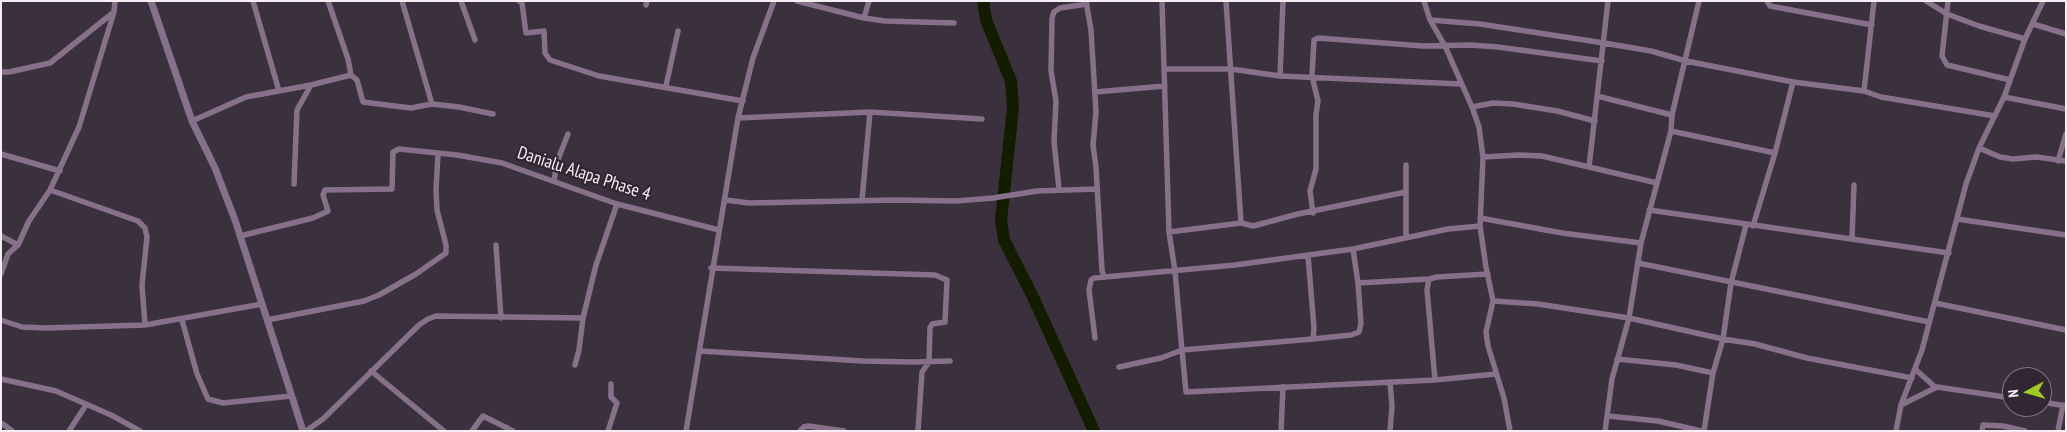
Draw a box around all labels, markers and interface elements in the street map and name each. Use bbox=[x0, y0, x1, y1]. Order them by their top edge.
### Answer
street label: Danialu Alapa Phase 4 bbox=[515, 142, 653, 206]
north arrow bbox=[2002, 367, 2052, 417]
text: N bbox=[2004, 389, 2022, 398]

